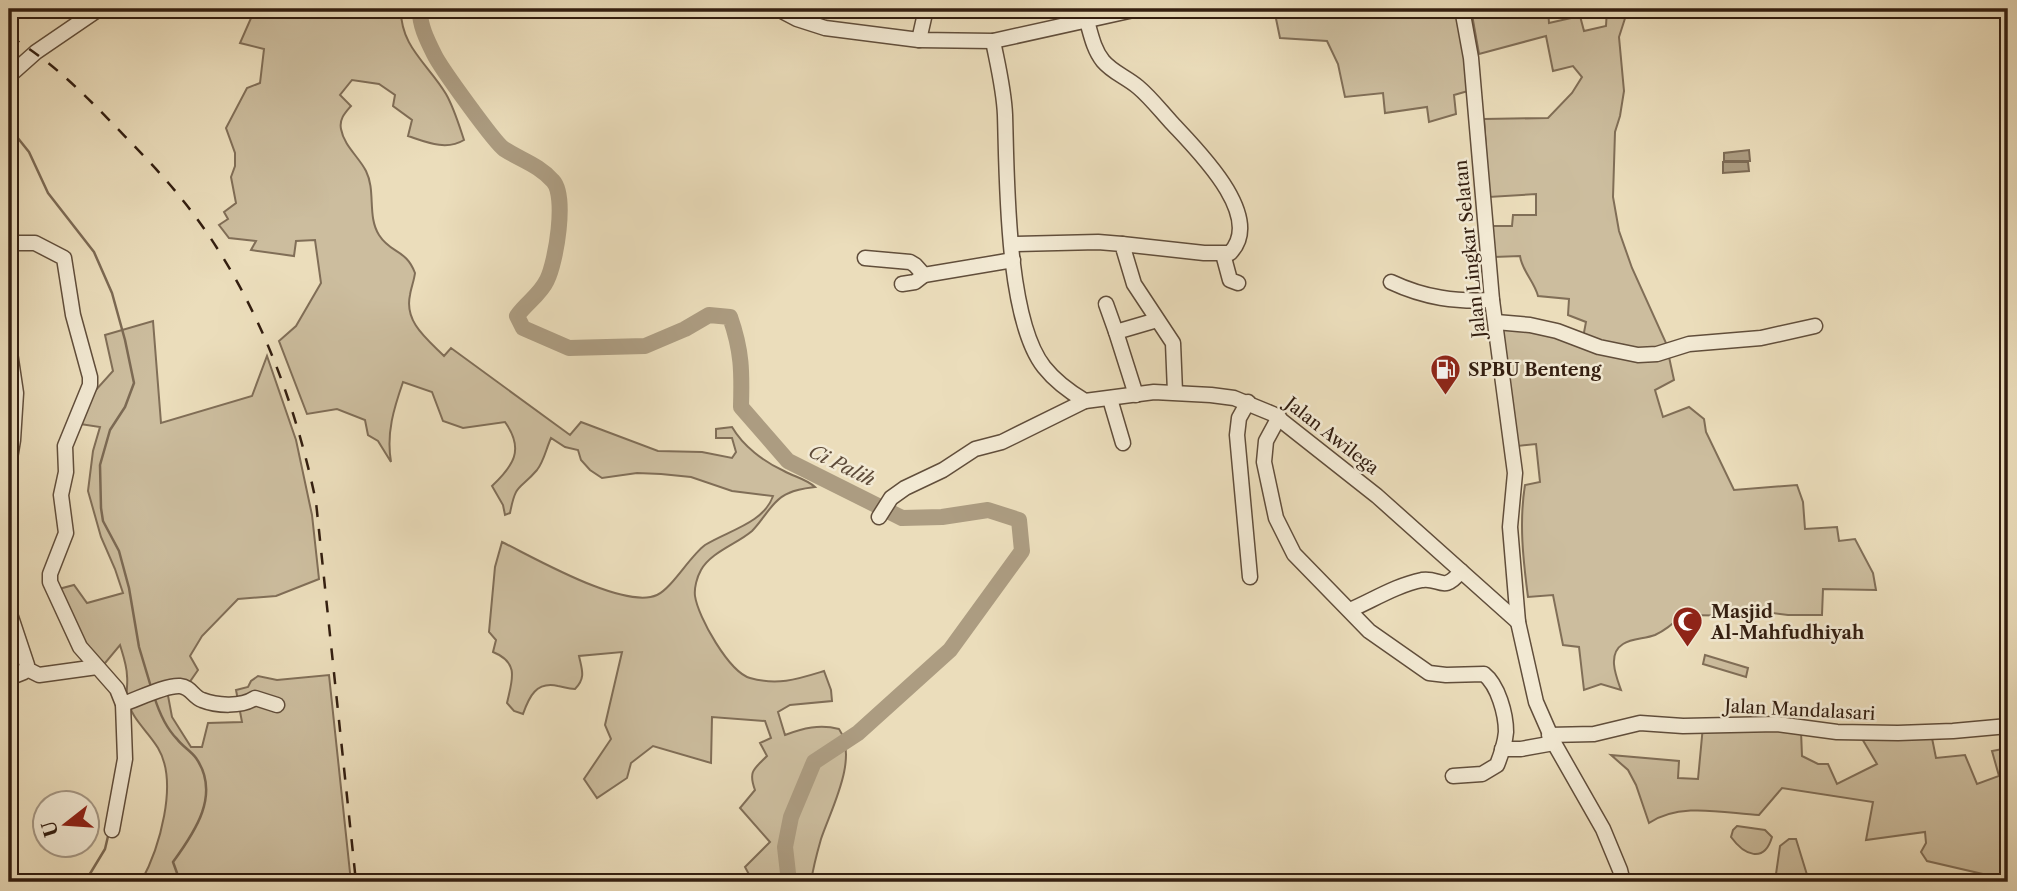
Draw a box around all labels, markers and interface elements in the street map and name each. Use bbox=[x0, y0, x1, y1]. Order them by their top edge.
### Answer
street label: Jalan Lingkar Selatan bbox=[1450, 159, 1491, 342]
fuel station icon: SPBU Benteng bbox=[1428, 353, 1462, 397]
place label: SPBU Benteng bbox=[1468, 359, 1602, 381]
street label: Jalan Awilega bbox=[1278, 391, 1384, 480]
water label: Ci Palih bbox=[805, 440, 879, 491]
place label: Masjid Al-Mahfudhiyah bbox=[1710, 601, 1865, 644]
mosque icon: Masjid Al-Mahfudhiyah bbox=[1671, 605, 1705, 649]
street label: Jalan Mandalasari bbox=[1721, 695, 1876, 725]
north arrow bbox=[32, 790, 102, 860]
text: U bbox=[37, 818, 63, 840]

